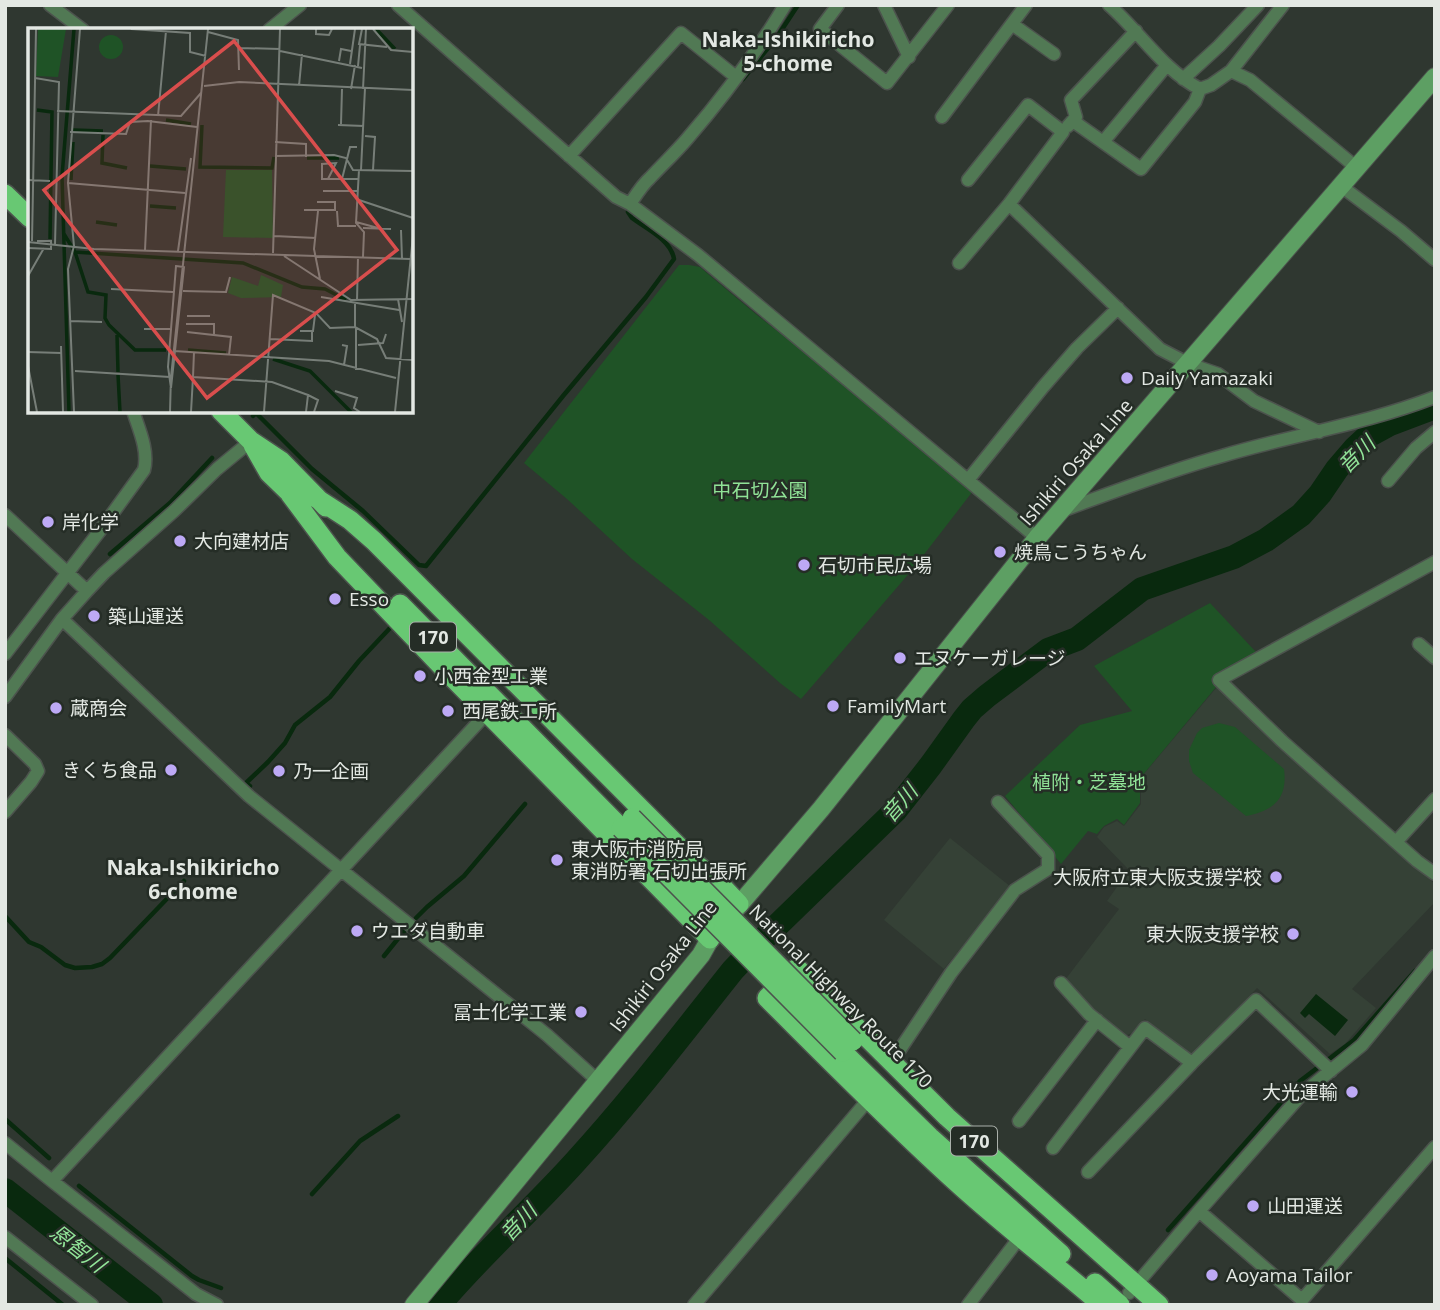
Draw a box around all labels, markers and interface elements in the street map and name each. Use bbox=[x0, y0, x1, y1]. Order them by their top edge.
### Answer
district label: Naka-Ishikiricho 5-chome bbox=[702, 25, 874, 77]
inset map bbox=[28, 28, 413, 413]
place label: Daily Yamazaki bbox=[1141, 365, 1273, 391]
marker: Daily Yamazaki bbox=[1119, 370, 1135, 386]
street label: Ishikiri Osaka Line bbox=[1014, 393, 1138, 531]
water label: 音川 bbox=[1331, 428, 1382, 479]
park label: 中石切公園 bbox=[712, 477, 808, 503]
place label: 岸化学 bbox=[62, 509, 119, 535]
marker: 岸化学 bbox=[40, 514, 56, 530]
place label: 大向建材店 bbox=[194, 528, 289, 554]
marker: 大向建材店 bbox=[172, 533, 188, 549]
place label: 焼鳥こうちゃん bbox=[1014, 539, 1147, 565]
marker: 焼鳥こうちゃん bbox=[992, 544, 1008, 560]
place label: 石切市民広場 bbox=[818, 552, 932, 578]
marker: 石切市民広場 bbox=[796, 557, 812, 573]
place label: Esso bbox=[349, 586, 389, 612]
marker: Esso bbox=[327, 591, 343, 607]
place label: 築山運送 bbox=[108, 603, 184, 629]
marker: 築山運送 bbox=[86, 608, 102, 624]
road number: 170 bbox=[410, 622, 456, 652]
place label: エヌケーガレージ bbox=[914, 645, 1066, 671]
marker: エヌケーガレージ bbox=[892, 650, 908, 666]
place label: 小西金型工業 bbox=[434, 663, 548, 689]
marker: 小西金型工業 bbox=[412, 668, 428, 684]
place label: FamilyMart bbox=[847, 693, 946, 719]
place label: 蔵商会 bbox=[70, 695, 127, 721]
place label: 西尾鉄工所 bbox=[462, 698, 557, 724]
marker: FamilyMart bbox=[825, 698, 841, 714]
marker: 蔵商会 bbox=[48, 700, 64, 716]
marker: 西尾鉄工所 bbox=[440, 703, 456, 719]
place label: きくち食品 bbox=[62, 757, 157, 783]
place label: 乃一企画 bbox=[293, 758, 369, 784]
marker: きくち食品 bbox=[163, 762, 179, 778]
marker: 乃一企画 bbox=[271, 763, 287, 779]
park label: 植附・芝墓地 bbox=[1032, 769, 1146, 795]
water label: 音川 bbox=[875, 776, 925, 828]
place label: 東大阪市消防局 東消防署 石切出張所 bbox=[571, 836, 747, 884]
marker: 東大阪市消防局 東消防署 石切出張所 bbox=[549, 852, 565, 868]
district label: Naka-Ishikiricho 6-chome bbox=[107, 853, 279, 905]
place label: 大阪府立東大阪支援学校 bbox=[1053, 864, 1262, 890]
marker: 大阪府立東大阪支援学校 bbox=[1268, 869, 1284, 885]
street label: Ishikiri Osaka Line bbox=[604, 895, 722, 1037]
street label: National Highway Route 170 bbox=[743, 898, 939, 1094]
place label: ウエダ自動車 bbox=[371, 918, 485, 944]
place label: 東大阪支援学校 bbox=[1146, 921, 1279, 947]
marker: ウエダ自動車 bbox=[349, 923, 365, 939]
marker: 東大阪支援学校 bbox=[1285, 926, 1301, 942]
place label: 冨士化学工業 bbox=[453, 999, 567, 1025]
marker: 冨士化学工業 bbox=[573, 1004, 589, 1020]
place label: 大光運輸 bbox=[1262, 1079, 1338, 1105]
marker: 大光運輸 bbox=[1344, 1084, 1360, 1100]
road number: 170 bbox=[951, 1126, 997, 1156]
place label: 山田運送 bbox=[1267, 1193, 1343, 1219]
water label: 音川 bbox=[493, 1196, 544, 1247]
marker: 山田運送 bbox=[1245, 1198, 1261, 1214]
water label: 恩智川 bbox=[45, 1218, 113, 1280]
place label: Aoyama Tailor bbox=[1226, 1262, 1353, 1288]
marker: Aoyama Tailor bbox=[1204, 1267, 1220, 1283]

